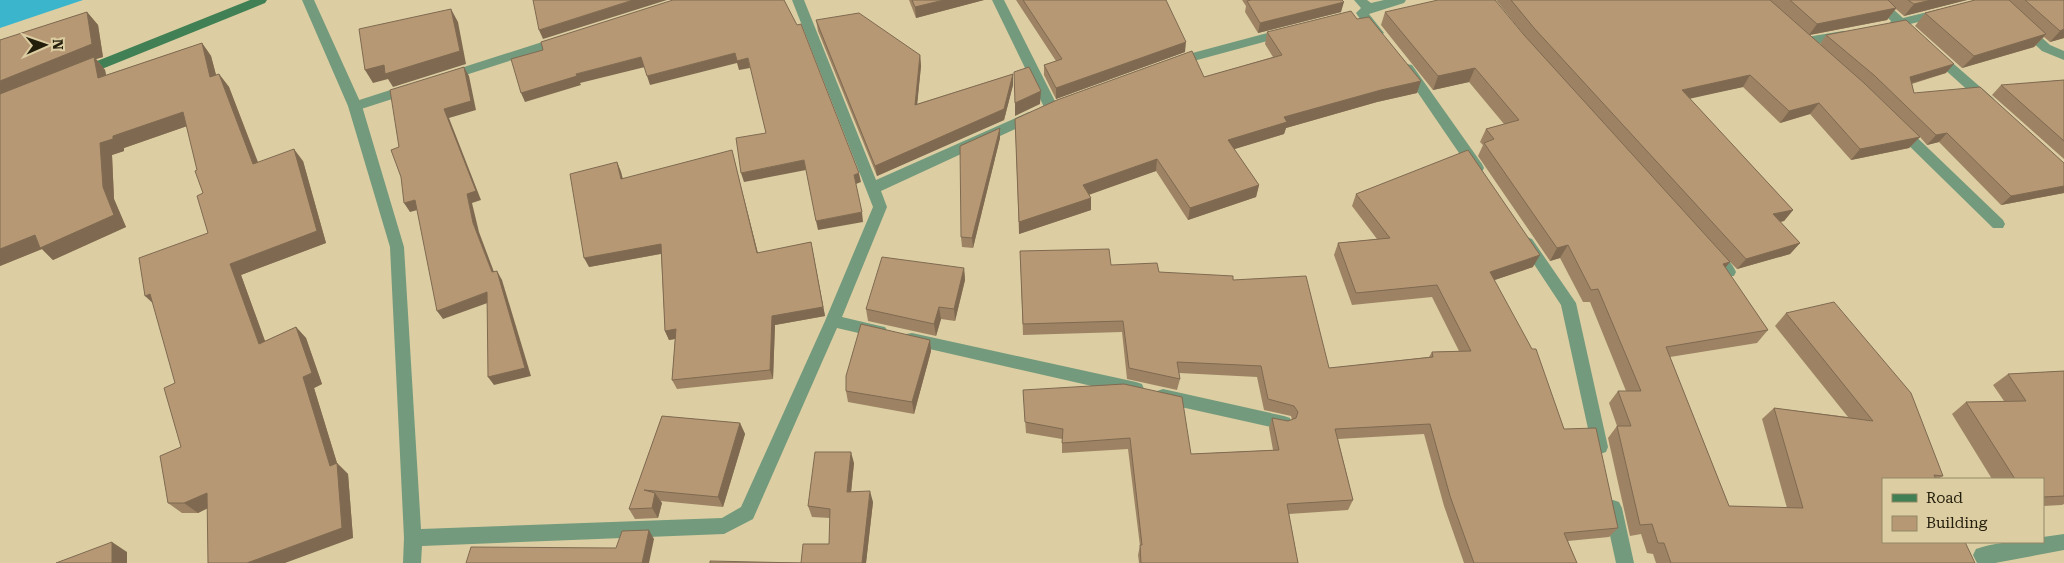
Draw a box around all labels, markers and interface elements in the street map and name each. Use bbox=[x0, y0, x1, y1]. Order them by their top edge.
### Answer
north arrow bbox=[20, 20, 70, 70]
text: N bbox=[50, 39, 66, 50]
legend bbox=[1882, 478, 2044, 543]
text: Road bbox=[1926, 489, 1963, 507]
text: Building bbox=[1926, 514, 1988, 532]

